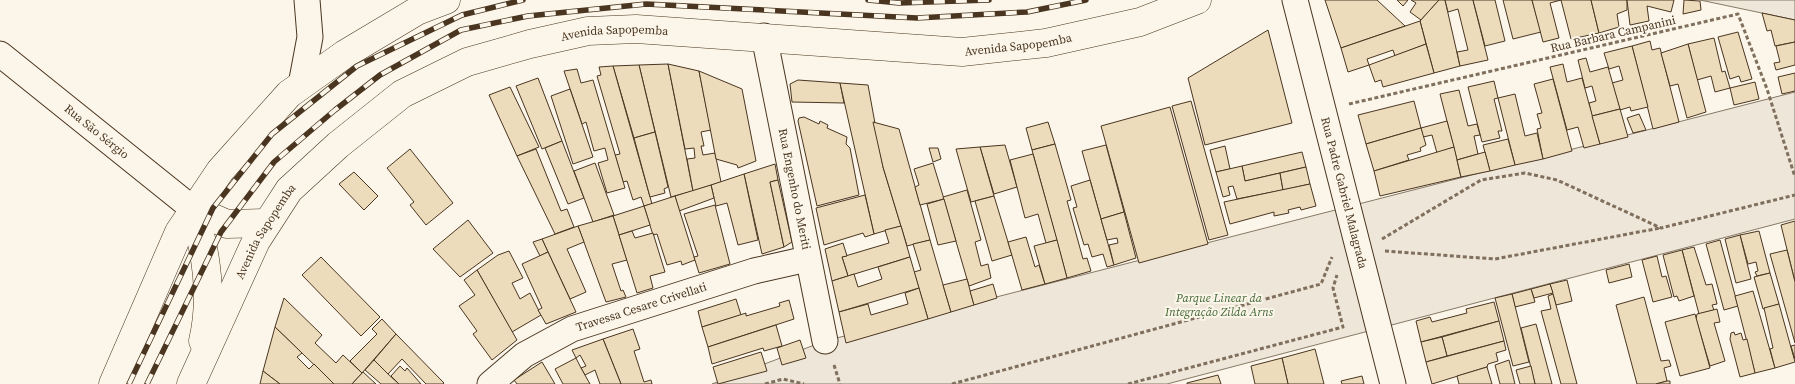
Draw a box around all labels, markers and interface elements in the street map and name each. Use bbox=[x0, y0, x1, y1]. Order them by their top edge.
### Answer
street label: Rua Barbara Campanini bbox=[1549, 12, 1678, 56]
street label: Avenida Sapopemba bbox=[559, 21, 670, 45]
street label: Avenida Sapopemba bbox=[964, 29, 1074, 60]
street label: Rua São Sérgio bbox=[61, 101, 133, 163]
street label: Rua Padre Gabriel Malagrada bbox=[1317, 115, 1371, 271]
street label: Rua Engenho do Meriti bbox=[775, 127, 815, 251]
street label: Avenida Sapopemba bbox=[232, 179, 300, 282]
street label: Travessa Cesare Crivellati bbox=[574, 278, 709, 335]
park label: Parque Linear da Integração Zilda Arns bbox=[1164, 290, 1274, 320]

